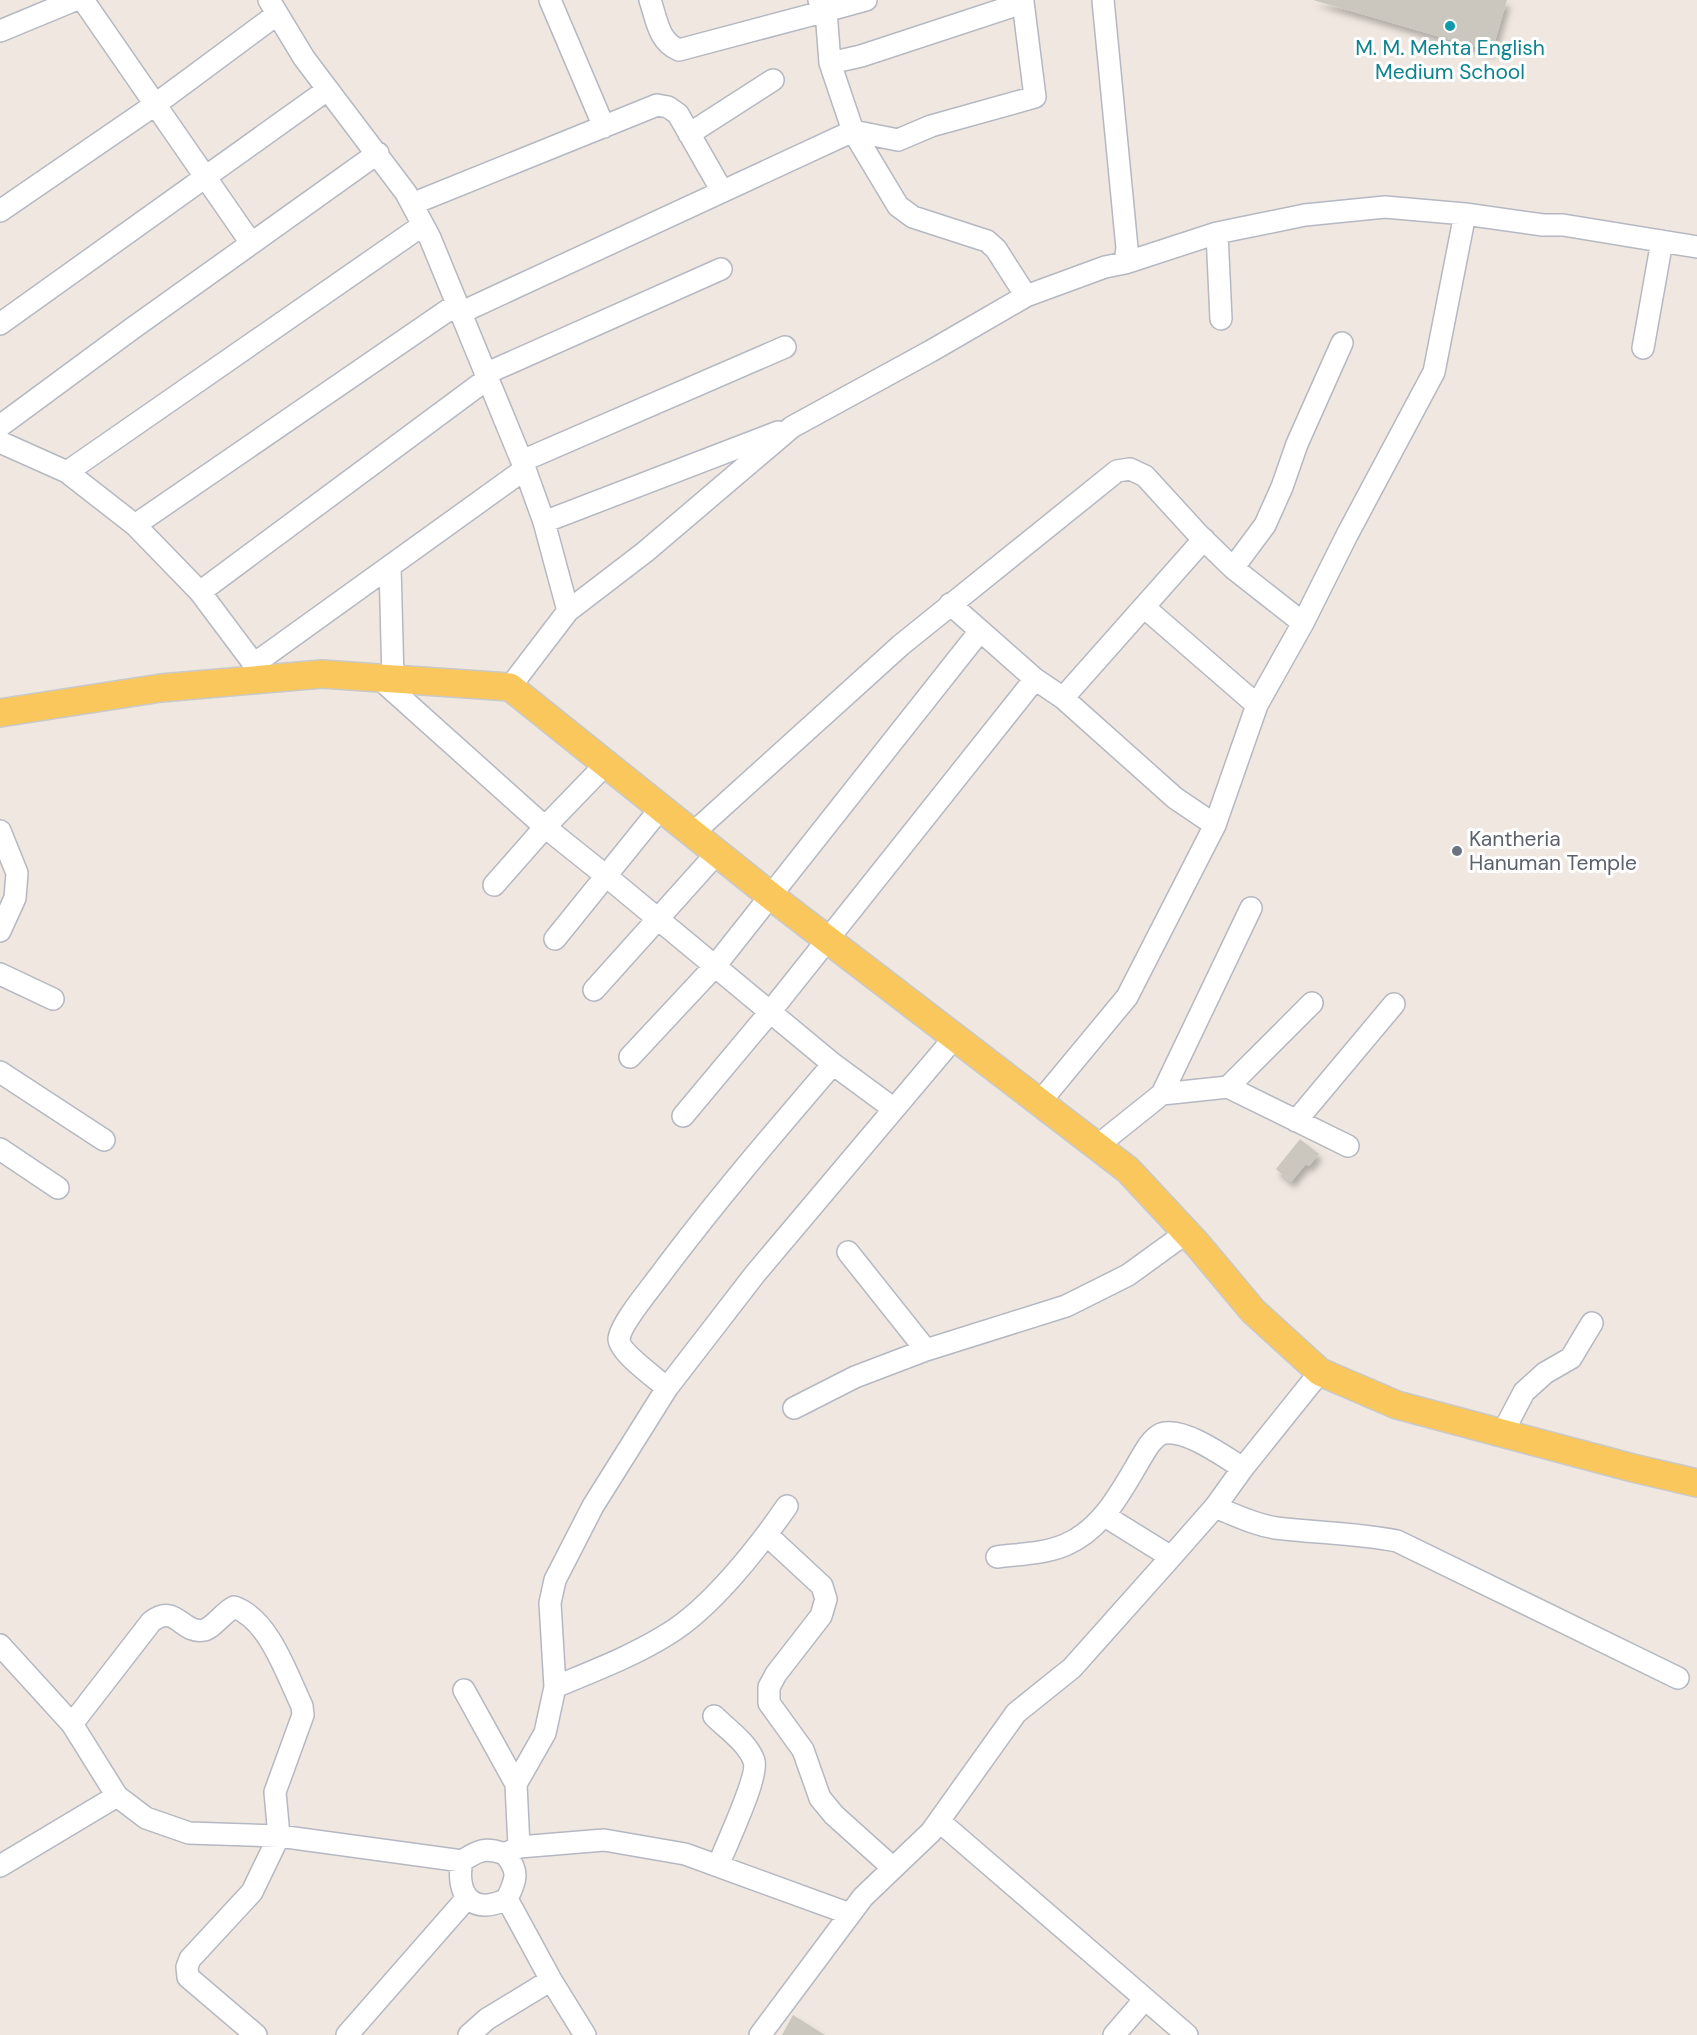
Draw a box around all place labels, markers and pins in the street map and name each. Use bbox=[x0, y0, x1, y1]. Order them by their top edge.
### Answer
marker: M. M. Mehta English Medium School bbox=[1443, 19, 1457, 33]
place label: M. M. Mehta English Medium School bbox=[1355, 34, 1545, 86]
place label: Kantheria Hanuman Temple bbox=[1469, 825, 1637, 877]
marker: Kantheria Hanuman Temple bbox=[1450, 844, 1464, 858]

